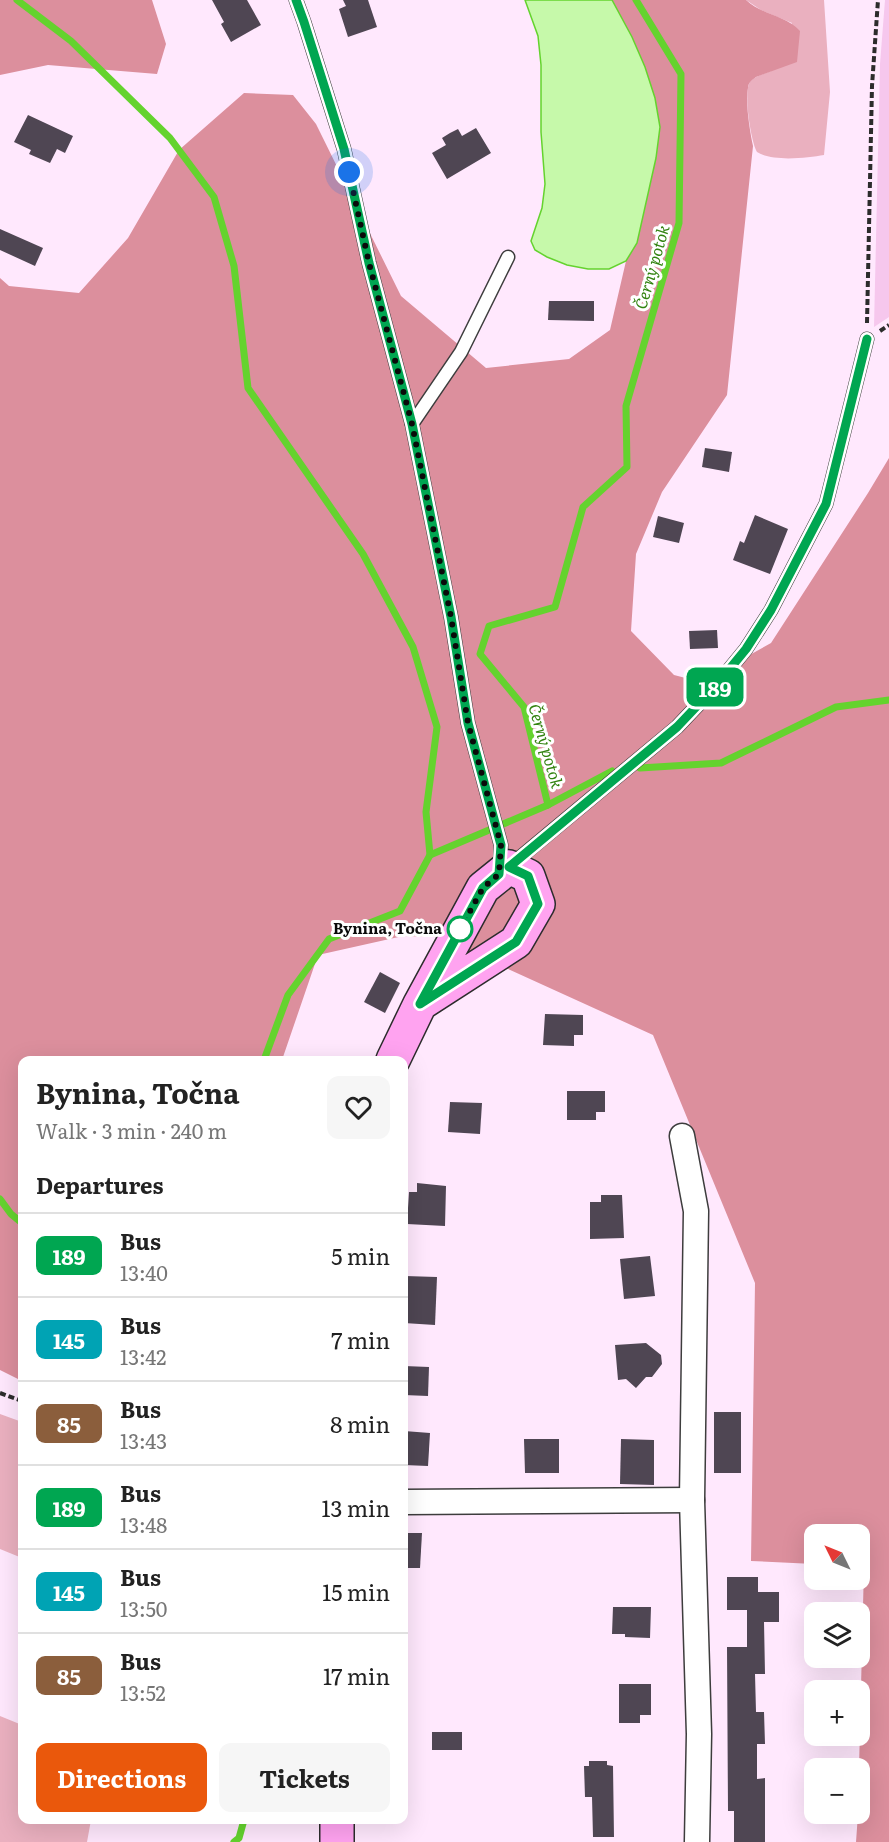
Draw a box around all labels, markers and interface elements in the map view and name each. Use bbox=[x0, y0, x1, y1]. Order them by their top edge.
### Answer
your location bbox=[334, 157, 364, 187]
water label: Černý potok bbox=[628, 222, 675, 312]
line badge: 189 bbox=[680, 668, 750, 706]
text: 189 bbox=[698, 672, 732, 703]
water label: Černý potok bbox=[523, 701, 571, 791]
place label: Bynina, Točna bbox=[333, 916, 442, 939]
marker: Bynina, Točna bbox=[447, 916, 473, 942]
text: Bynina, Točna bbox=[36, 1071, 240, 1113]
button: heart bbox=[327, 1076, 390, 1139]
text: Walk · 3 min · 240 m bbox=[36, 1115, 227, 1145]
text: Departures bbox=[36, 1168, 163, 1201]
text: Bus bbox=[120, 1224, 161, 1257]
text: 5 min bbox=[331, 1239, 390, 1272]
text: 189 bbox=[52, 1240, 86, 1271]
text: 13:40 bbox=[120, 1257, 168, 1287]
text: Bus bbox=[120, 1308, 161, 1341]
text: 7 min bbox=[331, 1323, 390, 1356]
text: 145 bbox=[53, 1324, 85, 1355]
text: 13:42 bbox=[120, 1341, 166, 1371]
text: Bus bbox=[120, 1392, 161, 1425]
text: 8 min bbox=[330, 1407, 390, 1440]
text: 85 bbox=[57, 1408, 81, 1439]
text: 13:43 bbox=[120, 1425, 167, 1455]
text: Bus bbox=[120, 1476, 161, 1509]
text: 13 min bbox=[321, 1491, 390, 1524]
text: 189 bbox=[52, 1492, 86, 1523]
text: 13:48 bbox=[120, 1509, 167, 1539]
north arrow bbox=[804, 1524, 870, 1590]
map controls bbox=[804, 1524, 870, 1824]
text: Bus bbox=[120, 1560, 161, 1593]
text: 15 min bbox=[322, 1575, 390, 1608]
text: 145 bbox=[53, 1576, 85, 1607]
text: 13:50 bbox=[120, 1593, 167, 1623]
button: layers bbox=[804, 1602, 870, 1668]
text: Bus bbox=[120, 1644, 161, 1677]
text: 17 min bbox=[323, 1659, 390, 1692]
text: 85 bbox=[57, 1660, 81, 1691]
text: 13:52 bbox=[120, 1677, 166, 1707]
button: + bbox=[804, 1680, 870, 1746]
button: Directions bbox=[36, 1743, 207, 1812]
button: Tickets bbox=[219, 1743, 390, 1812]
button: − bbox=[804, 1758, 870, 1824]

